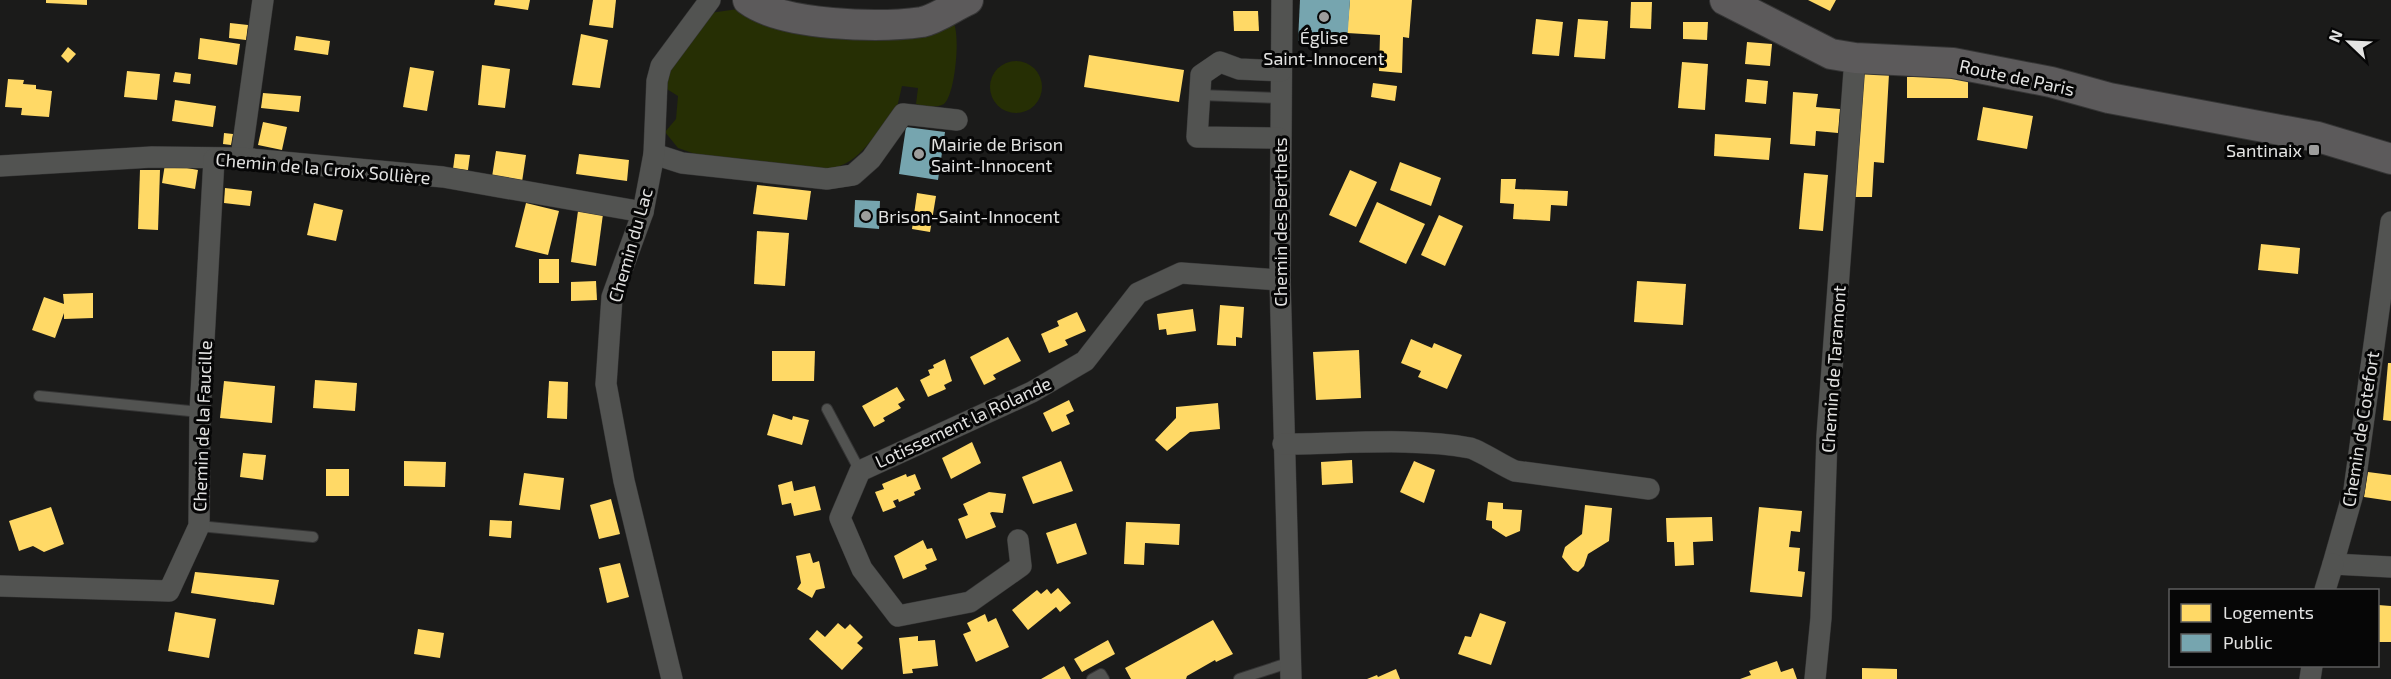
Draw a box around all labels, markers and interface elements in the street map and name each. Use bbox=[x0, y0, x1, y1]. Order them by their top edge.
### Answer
marker: Église Saint-Innocent bbox=[1317, 10, 1331, 24]
north arrow bbox=[2319, 12, 2379, 72]
place label: Église Saint-Innocent bbox=[1263, 26, 1385, 69]
text: N bbox=[2324, 27, 2346, 45]
street label: Route de Paris bbox=[1957, 54, 2077, 100]
place label: Mairie de Brison Saint-Innocent bbox=[931, 133, 1063, 176]
street label: Chemin des Berthets bbox=[1269, 137, 1291, 307]
place label: Santinaix bbox=[2226, 139, 2302, 161]
marker: Santinaix bbox=[2307, 143, 2321, 157]
marker: Mairie de Brison Saint-Innocent bbox=[912, 147, 926, 161]
street label: Chemin de la Croix Sollière bbox=[215, 148, 431, 188]
street label: Chemin du Lac bbox=[603, 185, 657, 305]
place label: Brison-Saint-Innocent bbox=[878, 205, 1060, 227]
marker: Brison-Saint-Innocent bbox=[859, 209, 873, 223]
street label: Chemin de Taramont bbox=[1816, 284, 1850, 453]
street label: Chemin de la Faucille bbox=[188, 340, 216, 512]
street label: Chemin de Cotefort bbox=[2337, 350, 2383, 508]
street label: Lotissement la Rolande bbox=[872, 372, 1054, 472]
legend bbox=[2169, 589, 2379, 667]
text: Logements bbox=[2223, 601, 2314, 623]
text: Public bbox=[2223, 631, 2273, 653]

